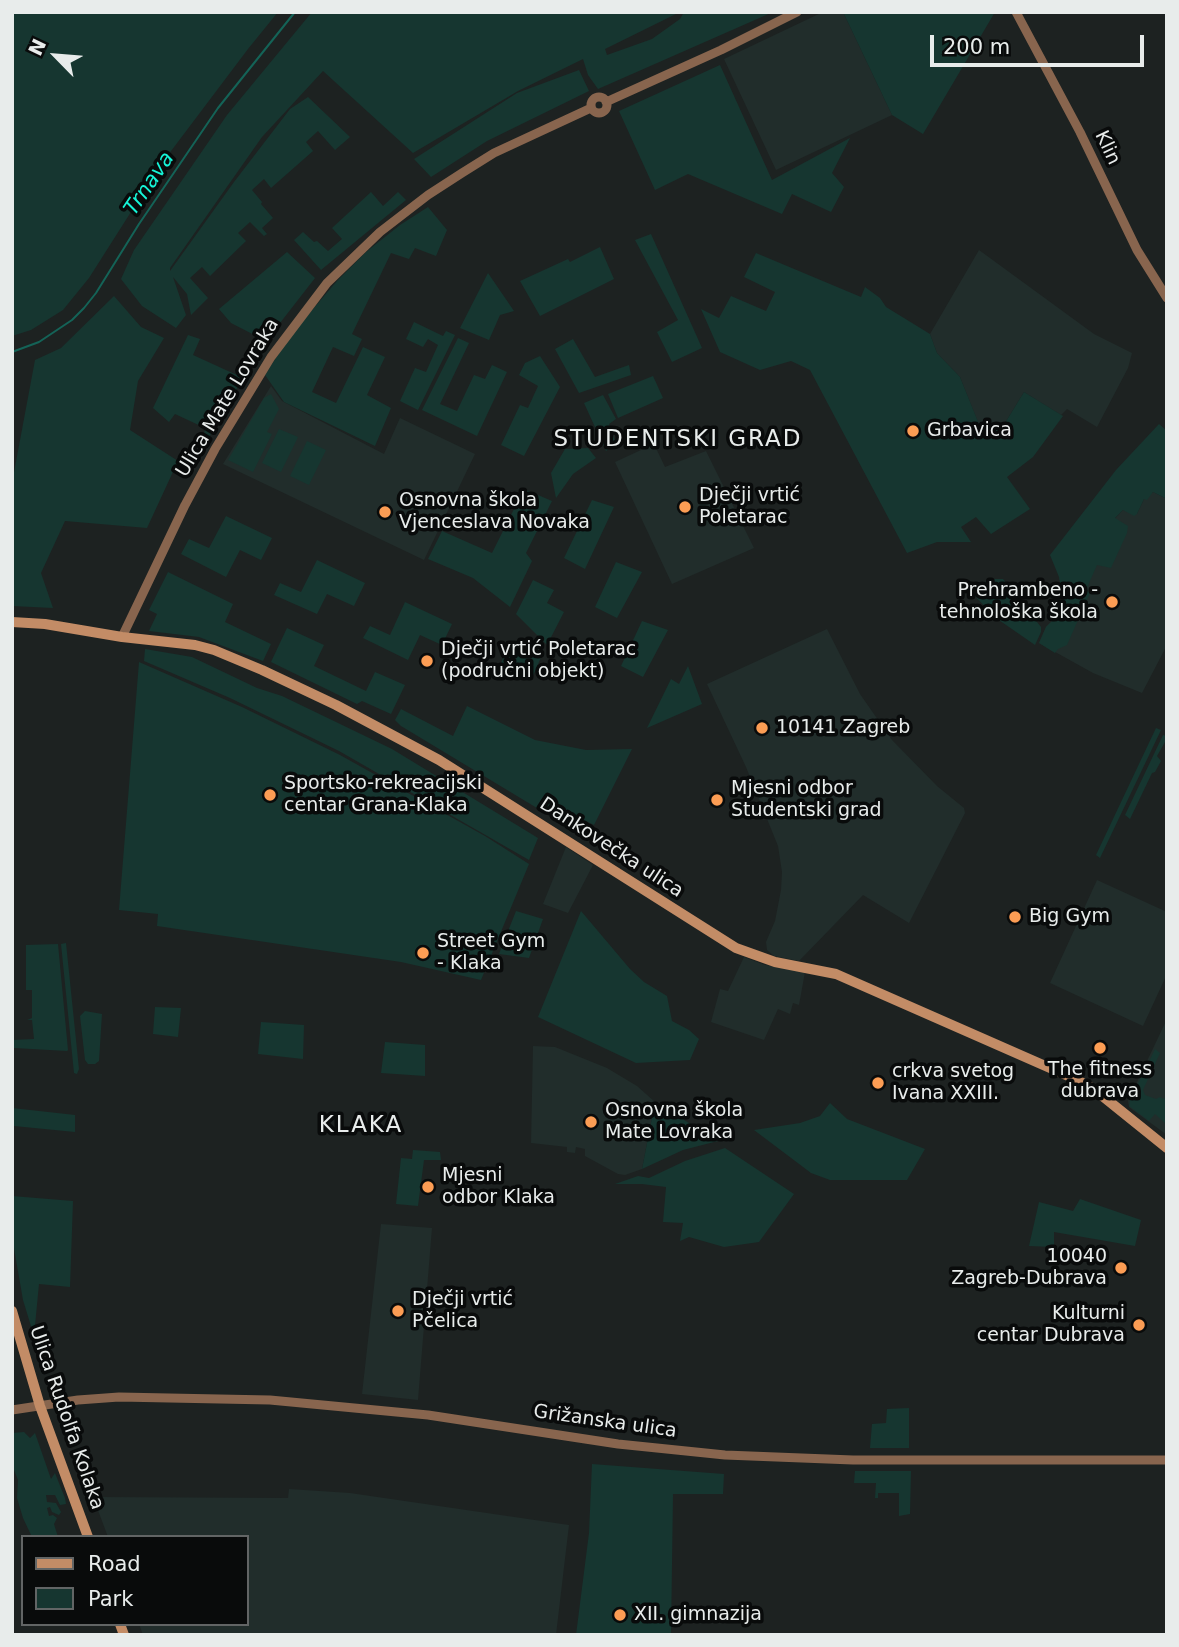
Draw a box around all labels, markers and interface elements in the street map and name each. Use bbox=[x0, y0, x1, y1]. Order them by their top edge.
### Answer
north arrow bbox=[21, 21, 91, 91]
scale bar bbox=[934, 21, 1148, 65]
text: N bbox=[24, 35, 50, 59]
text: 200 m bbox=[943, 35, 1010, 59]
street label: Klin bbox=[1089, 127, 1125, 169]
water label: Trnava bbox=[120, 147, 180, 221]
street label: Ulica Mate Lovraka bbox=[172, 315, 284, 481]
place label: Grbavica bbox=[927, 420, 1012, 442]
marker: Grbavica bbox=[905, 423, 921, 439]
district label: STUDENTSKI GRAD bbox=[555, 426, 801, 454]
place label: Dječji vrtić Poletarac bbox=[699, 485, 800, 529]
place label: Osnovna škola Vjenceslava Novaka bbox=[399, 490, 590, 534]
marker: Dječji vrtić Poletarac bbox=[677, 499, 693, 515]
marker: Osnovna škola Vjenceslava Novaka bbox=[377, 504, 393, 520]
place label: Prehrambeno - tehnološka škola bbox=[939, 580, 1098, 624]
marker: Prehrambeno - tehnološka škola bbox=[1104, 594, 1120, 610]
place label: Dječji vrtić Poletarac (područni objekt) bbox=[441, 639, 636, 683]
marker: Dječji vrtić Poletarac (područni objekt) bbox=[419, 653, 435, 669]
place label: 10141 Zagreb bbox=[776, 717, 910, 739]
marker: 10141 Zagreb bbox=[754, 720, 770, 736]
place label: Sportsko-rekreacijski centar Grana-Klaka bbox=[284, 773, 482, 817]
place label: Mjesni odbor Studentski grad bbox=[731, 778, 882, 822]
marker: Sportsko-rekreacijski centar Grana-Klaka bbox=[262, 787, 278, 803]
marker: Mjesni odbor Studentski grad bbox=[709, 792, 725, 808]
street label: Dankovečka ulica bbox=[535, 793, 687, 903]
place label: Big Gym bbox=[1029, 906, 1110, 928]
marker: Big Gym bbox=[1007, 909, 1023, 925]
place label: Street Gym - Klaka bbox=[437, 931, 545, 975]
marker: Street Gym - Klaka bbox=[415, 945, 431, 961]
marker: The fitness dubrava bbox=[1092, 1040, 1108, 1056]
place label: The fitness dubrava bbox=[1048, 1059, 1152, 1103]
place label: crkva svetog Ivana XXIII. bbox=[892, 1061, 1014, 1105]
marker: crkva svetog Ivana XXIII. bbox=[870, 1075, 886, 1091]
place label: Osnovna škola Mate Lovraka bbox=[605, 1100, 743, 1144]
district label: KLAKA bbox=[319, 1112, 403, 1140]
marker: Osnovna škola Mate Lovraka bbox=[583, 1114, 599, 1130]
place label: Mjesni odbor Klaka bbox=[442, 1165, 555, 1209]
marker: Mjesni odbor Klaka bbox=[420, 1179, 436, 1195]
place label: 10040 Zagreb-Dubrava bbox=[951, 1246, 1107, 1290]
marker: 10040 Zagreb-Dubrava bbox=[1113, 1260, 1129, 1276]
place label: Dječji vrtić Pčelica bbox=[412, 1289, 513, 1333]
marker: Dječji vrtić Pčelica bbox=[390, 1303, 406, 1319]
place label: Kulturni centar Dubrava bbox=[977, 1303, 1125, 1347]
marker: Kulturni centar Dubrava bbox=[1131, 1317, 1147, 1333]
street label: Ulica Rudolfa Kolaka bbox=[24, 1323, 108, 1513]
street label: Grižanska ulica bbox=[532, 1401, 678, 1443]
legend bbox=[21, 1535, 248, 1626]
text: Road bbox=[88, 1552, 141, 1576]
text: Park bbox=[88, 1587, 133, 1611]
place label: XII. gimnazija bbox=[634, 1604, 762, 1626]
marker: XII. gimnazija bbox=[612, 1607, 628, 1623]

